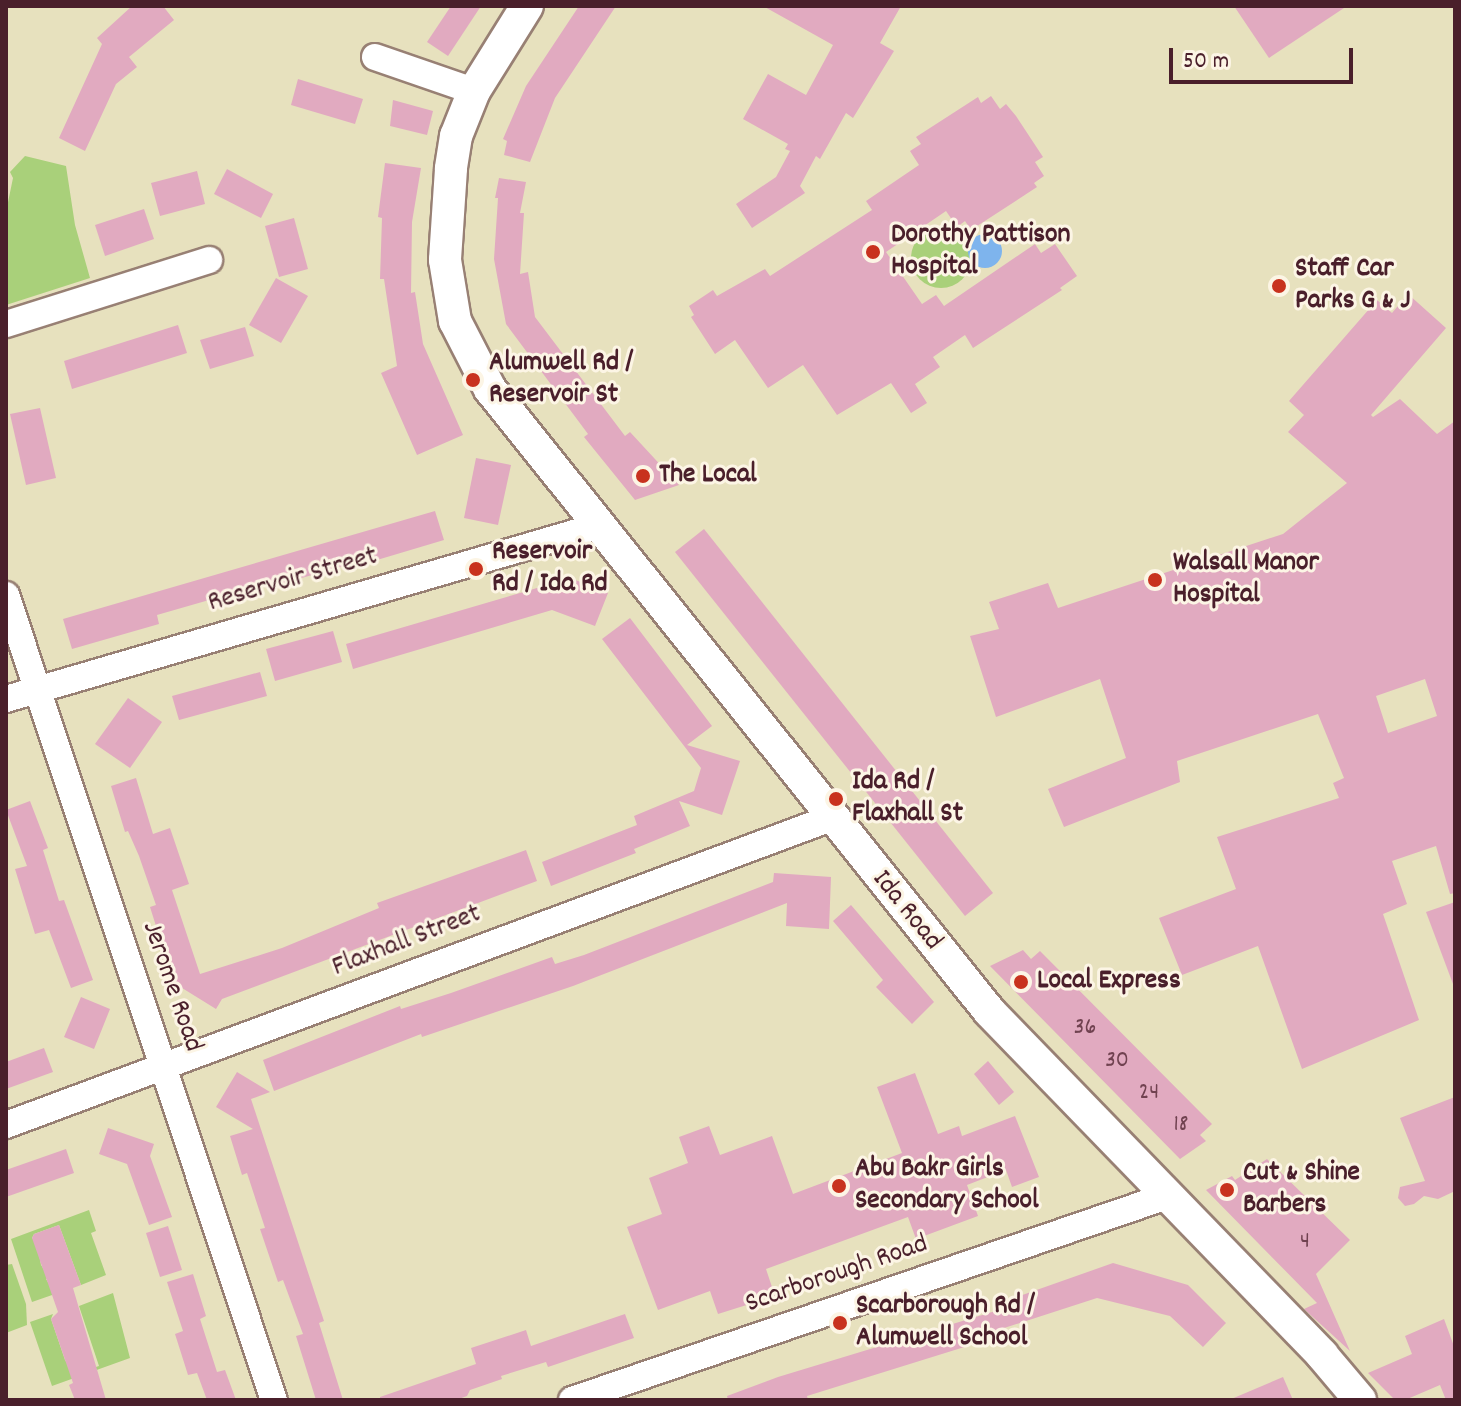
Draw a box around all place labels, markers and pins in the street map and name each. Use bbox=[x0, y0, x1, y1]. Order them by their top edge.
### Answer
place label: Dorothy Pattison Hospital bbox=[891, 219, 1070, 285]
marker: Dorothy Pattison Hospital bbox=[862, 241, 884, 263]
place label: Staff Car Parks G & J bbox=[1295, 253, 1410, 319]
marker: Staff Car Parks G & J bbox=[1270, 277, 1288, 295]
place label: Alumwell Rd / Reservoir St bbox=[489, 347, 634, 413]
marker: Alumwell Rd / Reservoir St bbox=[464, 371, 482, 389]
place label: The Local bbox=[659, 459, 757, 493]
marker: The Local bbox=[634, 467, 652, 485]
place label: Reservoir Rd / Ida Rd bbox=[492, 536, 608, 602]
place label: Walsall Manor Hospital bbox=[1173, 547, 1319, 613]
marker: Reservoir Rd / Ida Rd bbox=[467, 560, 485, 578]
marker: Walsall Manor Hospital bbox=[1144, 569, 1166, 591]
place label: Ida Rd / Flaxhall St bbox=[852, 766, 963, 832]
marker: Ida Rd / Flaxhall St bbox=[827, 790, 845, 808]
place label: Local Express bbox=[1037, 965, 1181, 999]
marker: Local Express bbox=[1012, 973, 1030, 991]
place label: Abu Bakr Girls Secondary School bbox=[855, 1153, 1039, 1219]
place label: Cut & Shine Barbers bbox=[1243, 1157, 1360, 1223]
marker: Abu Bakr Girls Secondary School bbox=[830, 1177, 848, 1195]
marker: Cut & Shine Barbers bbox=[1218, 1181, 1236, 1199]
place label: Scarborough Rd / Alumwell School bbox=[856, 1290, 1035, 1356]
marker: Scarborough Rd / Alumwell School bbox=[831, 1314, 849, 1332]

